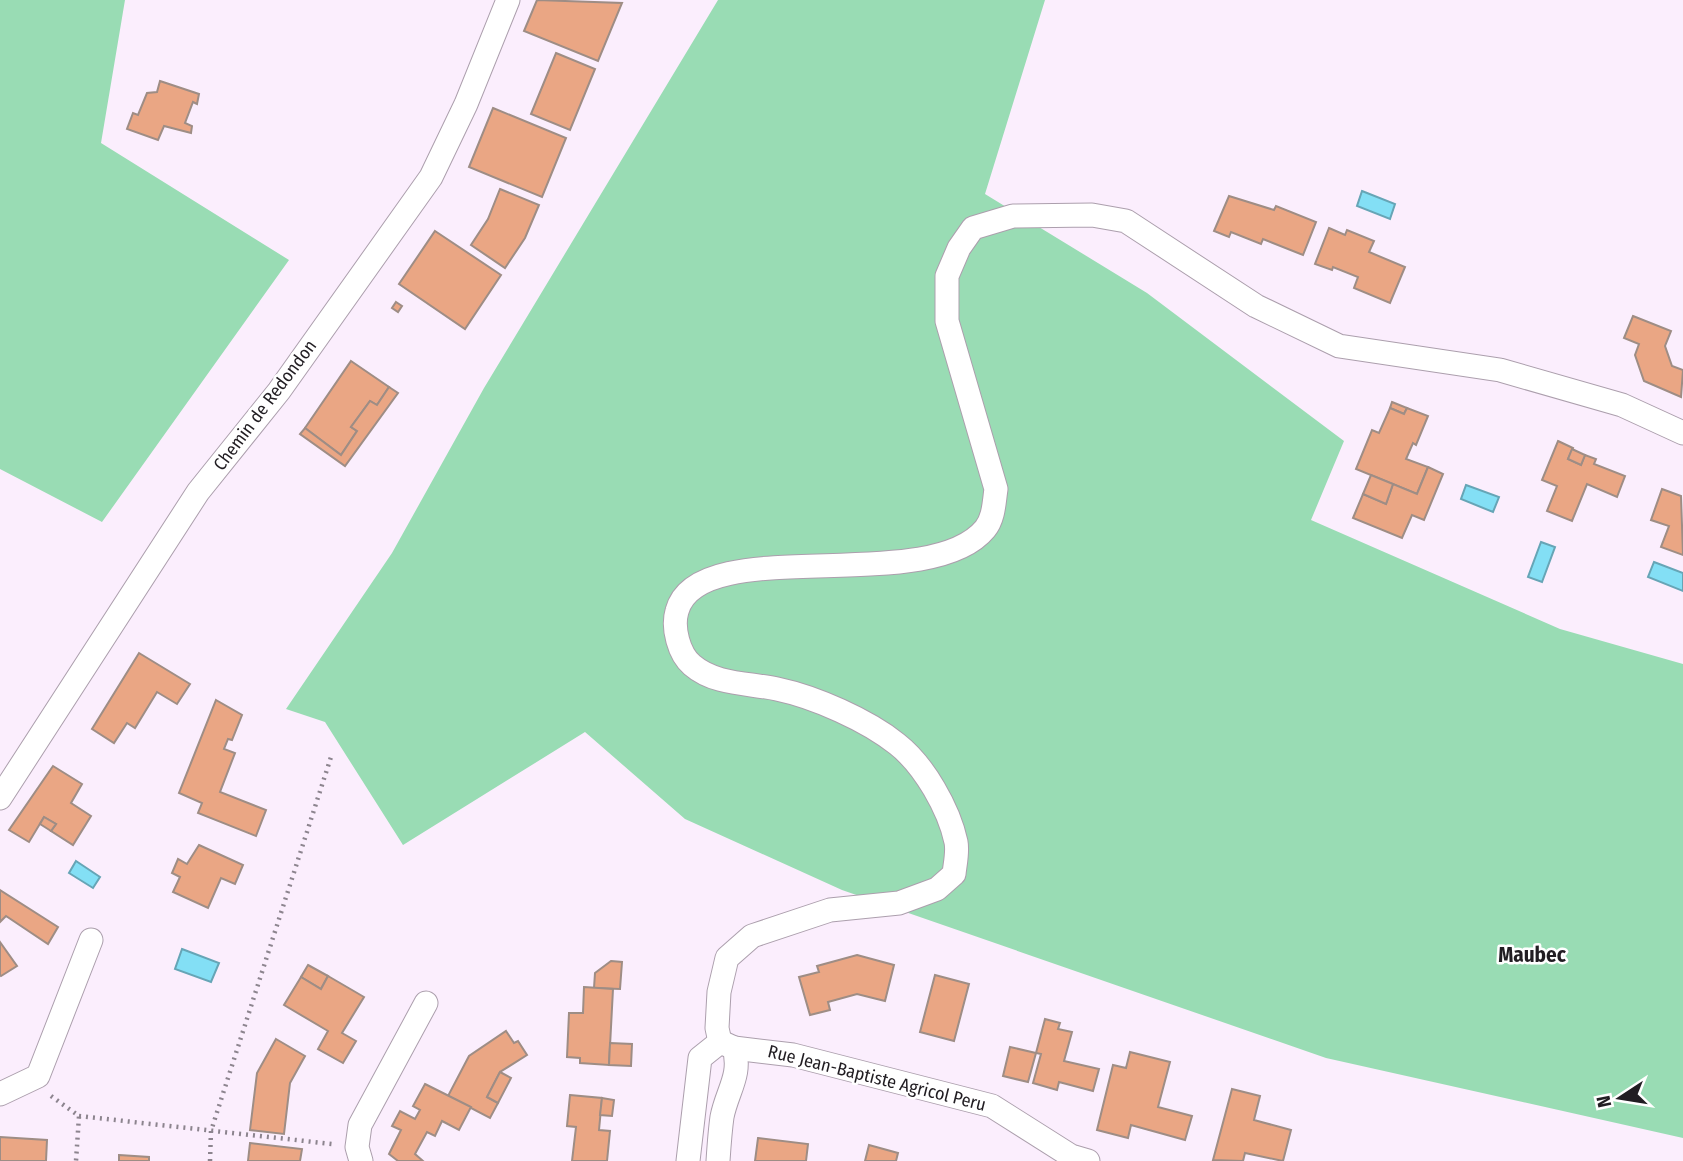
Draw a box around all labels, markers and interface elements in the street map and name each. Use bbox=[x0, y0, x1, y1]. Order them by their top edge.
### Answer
street label: Chemin de Redondon bbox=[209, 335, 321, 475]
district label: Maubec bbox=[1498, 942, 1567, 968]
street label: Rue Jean-Baptiste Agricol Peru bbox=[766, 1040, 988, 1116]
north arrow bbox=[1585, 1063, 1655, 1133]
text: N bbox=[1591, 1093, 1616, 1109]

